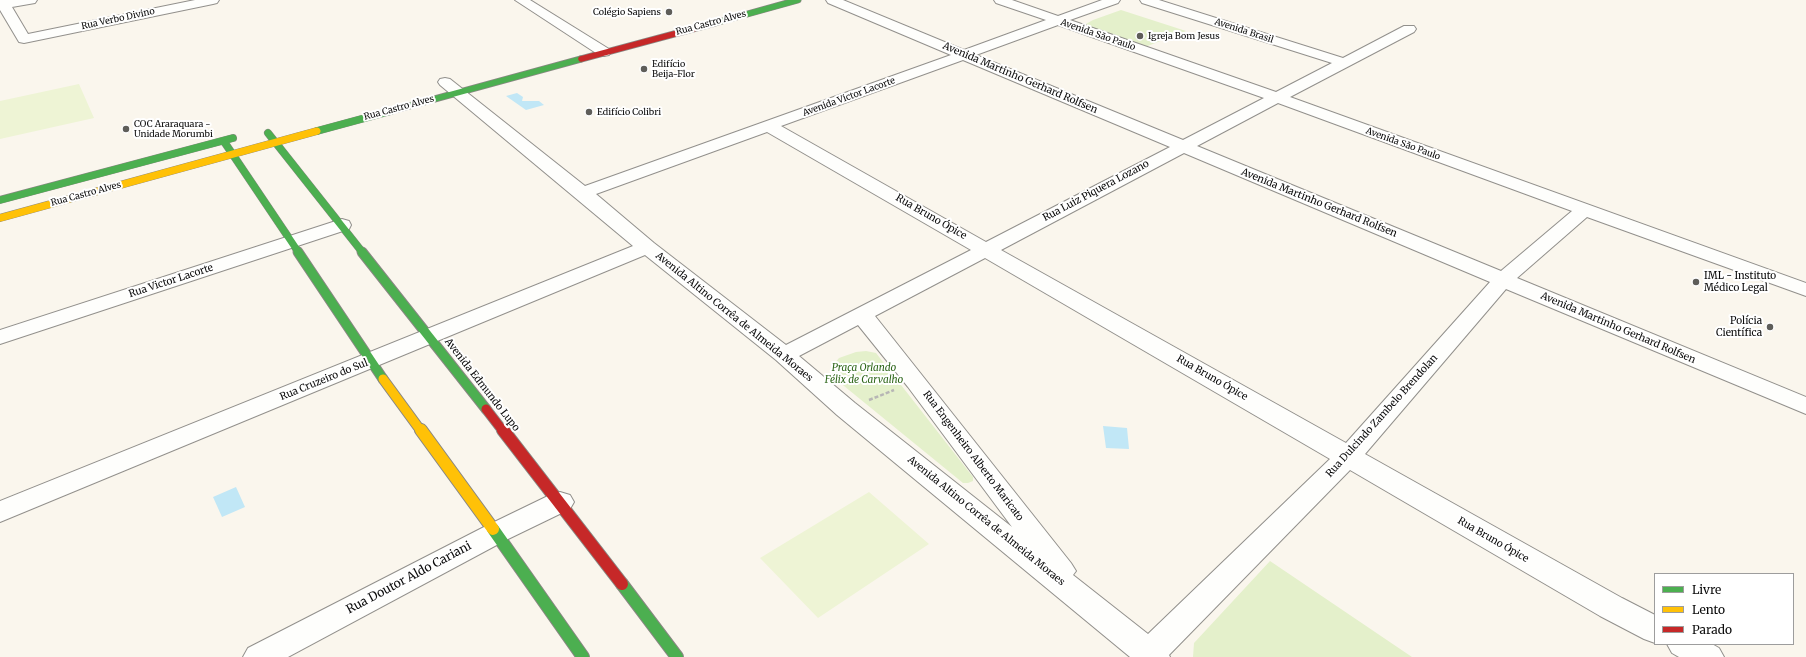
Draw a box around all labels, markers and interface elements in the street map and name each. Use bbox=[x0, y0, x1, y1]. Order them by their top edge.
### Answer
street label: Rua Verbo Divino bbox=[80, 6, 156, 32]
place label: Colégio Sapiens bbox=[593, 7, 661, 17]
marker: Colégio Sapiens bbox=[664, 7, 674, 17]
street label: Rua Castro Alves bbox=[675, 8, 747, 38]
street label: Avenida Brasil bbox=[1213, 16, 1275, 46]
street label: Avenida São Paulo bbox=[1059, 17, 1137, 53]
marker: Igreja Bom Jesus bbox=[1135, 31, 1145, 41]
place label: Igreja Bom Jesus bbox=[1148, 31, 1220, 41]
street label: Avenida Martinho Gerhard Rolfsen bbox=[941, 40, 1099, 116]
place label: Edifício Beija-Flor bbox=[652, 59, 695, 80]
marker: Edifício Beija-Flor bbox=[639, 64, 649, 74]
street label: Avenida Victor Lacorte bbox=[801, 75, 897, 119]
street label: Rua Castro Alves bbox=[363, 93, 435, 123]
marker: Edifício Colibri bbox=[584, 107, 594, 117]
place label: Edifício Colibri bbox=[597, 107, 661, 117]
place label: COC Araraquara - Unidade Morumbi bbox=[134, 119, 213, 140]
marker: COC Araraquara - Unidade Morumbi bbox=[121, 124, 131, 134]
street label: Avenida São Paulo bbox=[1364, 125, 1442, 163]
street label: Rua Luiz Piquera Lozano bbox=[1041, 158, 1151, 224]
street label: Avenida Martinho Gerhard Rolfsen bbox=[1239, 166, 1399, 240]
street label: Rua Castro Alves bbox=[50, 179, 122, 209]
street label: Rua Bruno Ópice bbox=[893, 192, 969, 242]
street label: Avenida Altino Corrêa de Almeida Moraes bbox=[653, 250, 815, 384]
street label: Rua Victor Lacorte bbox=[127, 262, 215, 300]
place label: IML - Instituto Médico Legal bbox=[1704, 270, 1776, 294]
marker: IML - Instituto Médico Legal bbox=[1691, 277, 1701, 287]
street label: Avenida Martinho Gerhard Rolfsen bbox=[1539, 290, 1697, 366]
place label: Polícia Científica bbox=[1716, 315, 1762, 338]
marker: Polícia Científica bbox=[1765, 322, 1775, 332]
street label: Avenida Edmundo Lupo bbox=[442, 336, 522, 434]
street label: Rua Dulcindo Zambelo Brendolan bbox=[1324, 352, 1440, 480]
street label: Rua Bruno Ópice bbox=[1174, 353, 1250, 403]
street label: Rua Cruzeiro do Sul bbox=[278, 357, 370, 403]
park label: Praça Orlando Félix de Carvalho bbox=[825, 362, 903, 386]
street label: Rua Engenheiro Alberto Maricato bbox=[920, 389, 1026, 523]
street label: Avenida Altino Corrêa de Almeida Moraes bbox=[905, 454, 1067, 588]
street label: Rua Bruno Ópice bbox=[1455, 515, 1531, 565]
street label: Rua Doutor Aldo Cariani bbox=[344, 539, 474, 617]
legend bbox=[1654, 573, 1794, 645]
text: Livre bbox=[1692, 582, 1721, 597]
text: Lento bbox=[1692, 602, 1725, 617]
text: Parado bbox=[1692, 622, 1732, 637]

